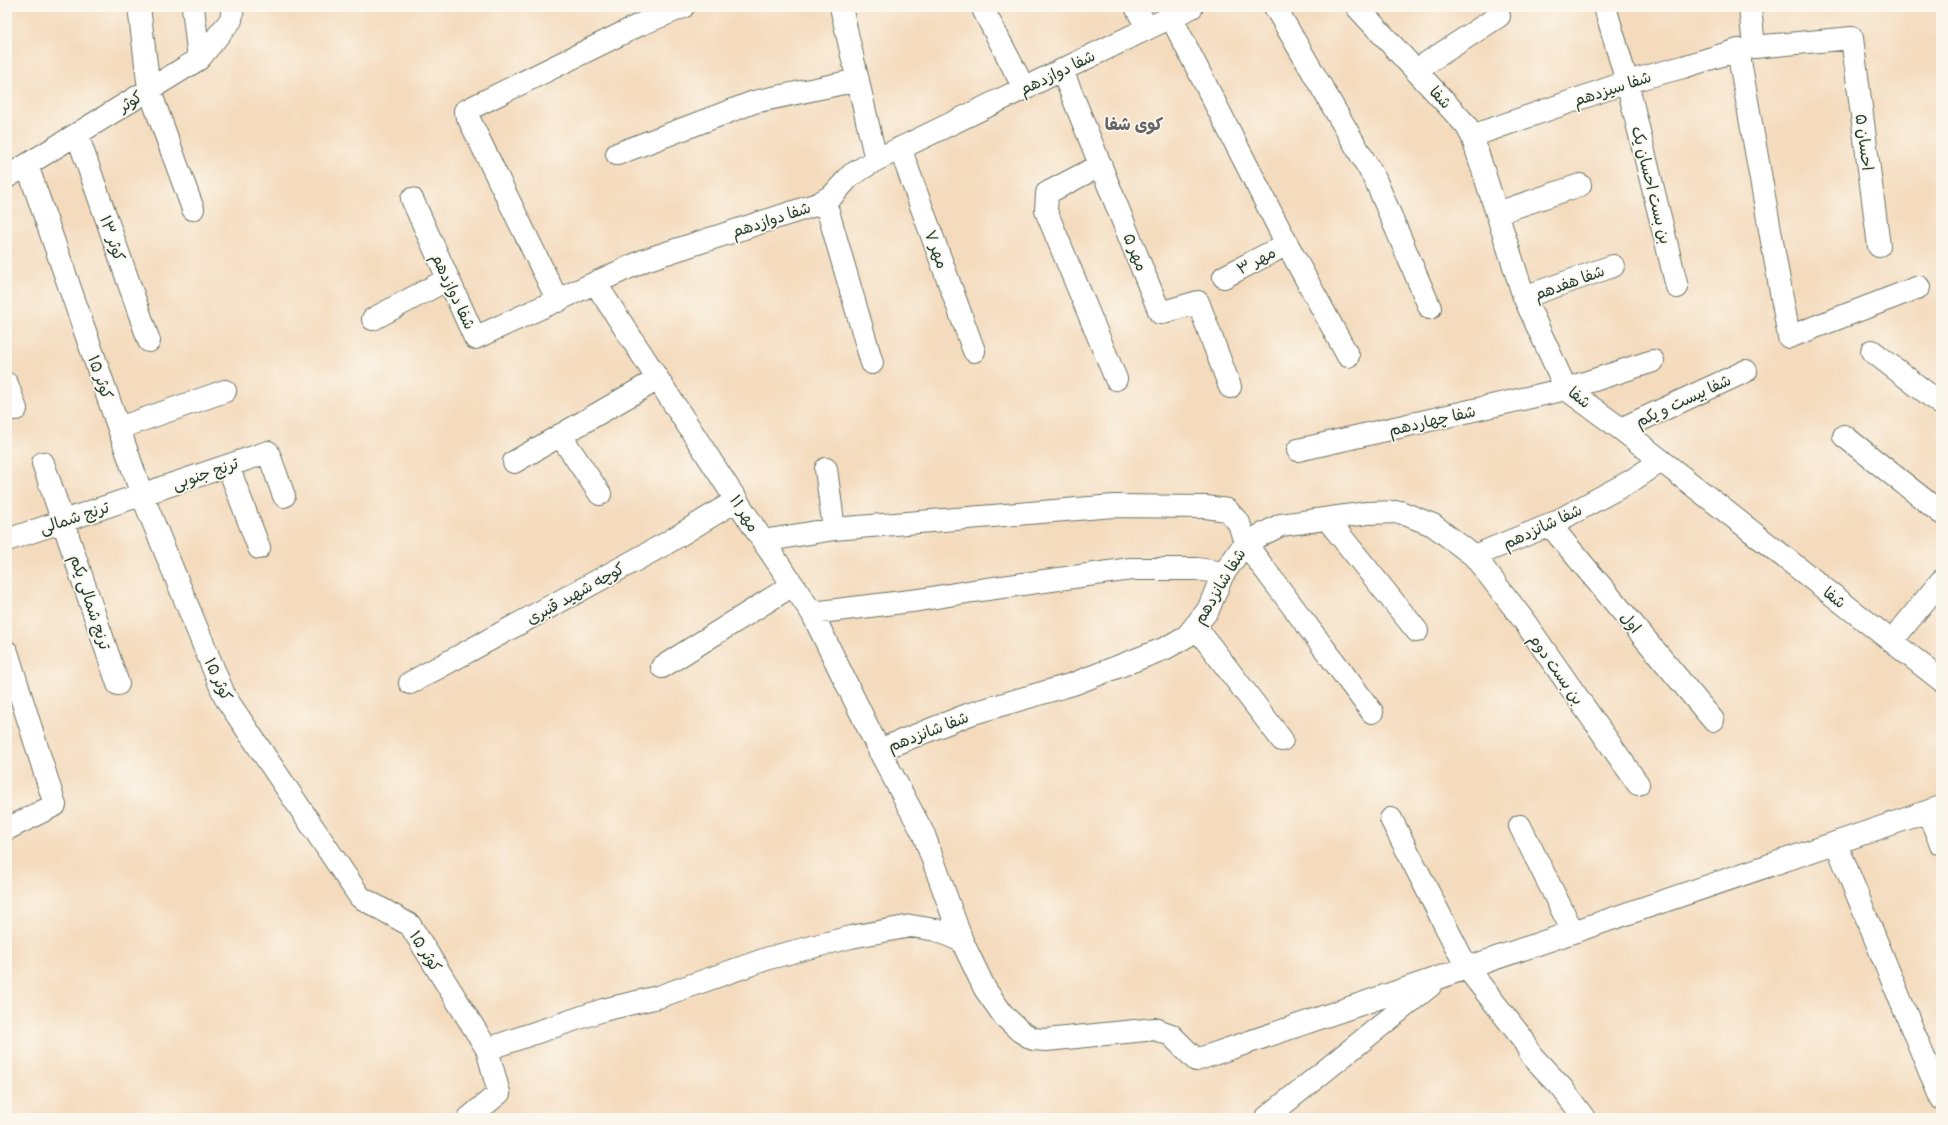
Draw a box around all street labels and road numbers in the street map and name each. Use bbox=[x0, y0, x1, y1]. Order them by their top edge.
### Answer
street label: شفا دوازدهم bbox=[1016, 46, 1100, 102]
street label: شفا سیزدهم bbox=[1571, 67, 1654, 113]
street label: شفا bbox=[1425, 82, 1456, 113]
street label: کوثر bbox=[113, 87, 146, 118]
street label: احسان ۵ bbox=[1851, 113, 1877, 172]
street label: بن بست احسان یک bbox=[1627, 124, 1675, 246]
street label: شفا دوازدهم bbox=[729, 198, 814, 244]
street label: کوثر ۱۳ bbox=[95, 213, 129, 264]
street label: مهر ۷ bbox=[920, 227, 952, 271]
street label: مهر ۵ bbox=[1118, 230, 1152, 274]
street label: مهر ۳ bbox=[1234, 242, 1279, 279]
street label: شفا دوازدهم bbox=[425, 250, 479, 334]
street label: شفا هفدهم bbox=[1531, 261, 1608, 307]
street label: کوثر ۱۵ bbox=[83, 353, 117, 402]
street label: شفا بیست و یکم bbox=[1632, 370, 1735, 434]
street label: شفا bbox=[1564, 383, 1595, 413]
street label: شفا چهاردهم bbox=[1387, 401, 1478, 443]
street label: ترنج جنوبی bbox=[170, 453, 241, 495]
street label: مهر ۱۱ bbox=[725, 491, 763, 536]
street label: ترنج شمالی bbox=[37, 497, 112, 539]
street label: شفا شانزدهم bbox=[1500, 500, 1586, 556]
street label: شفا شانزدهم bbox=[1189, 545, 1252, 629]
street label: ترنج شمالی یکم bbox=[63, 552, 115, 653]
street label: کوچه شهید قنبری bbox=[523, 559, 628, 629]
street label: شفا bbox=[1819, 583, 1850, 613]
street label: اول bbox=[1615, 608, 1645, 638]
street label: بن بست دوم bbox=[1523, 630, 1588, 710]
street label: کوثر ۱۵ bbox=[200, 655, 236, 704]
street label: شفا شانزدهم bbox=[885, 707, 972, 758]
street label: کوثر ۱۵ bbox=[405, 927, 446, 976]

